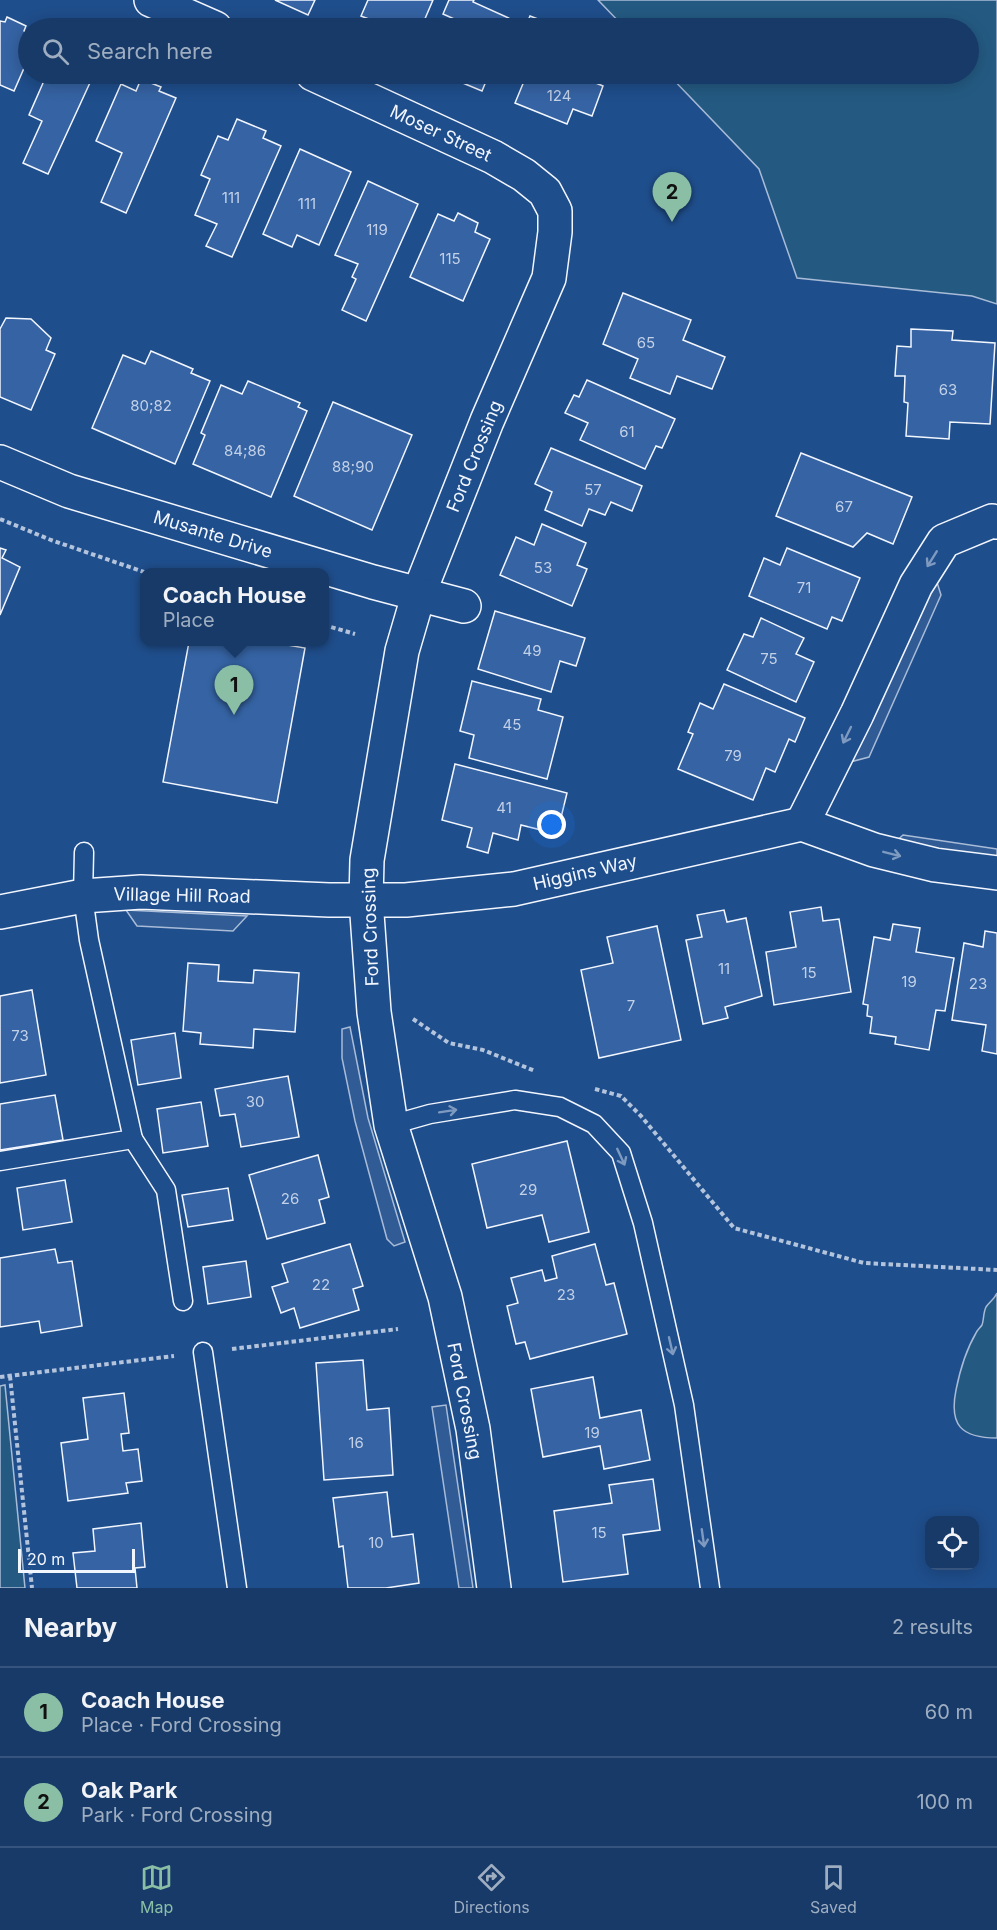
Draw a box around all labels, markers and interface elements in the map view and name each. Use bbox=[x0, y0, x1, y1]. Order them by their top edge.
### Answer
search box bbox=[18, 18, 979, 84]
icon: search bbox=[39, 35, 72, 68]
text: Search here bbox=[87, 38, 213, 64]
house number: 124 bbox=[547, 86, 571, 105]
street label: Moser Street bbox=[387, 100, 495, 166]
pin: 2 bbox=[652, 172, 692, 222]
house number: 111 bbox=[222, 188, 240, 207]
house number: 111 bbox=[298, 194, 316, 213]
house number: 119 bbox=[366, 220, 388, 239]
house number: 115 bbox=[439, 249, 461, 268]
house number: 65 bbox=[637, 333, 655, 352]
house number: 63 bbox=[939, 380, 957, 399]
house number: 80;82 bbox=[130, 396, 172, 415]
street label: Ford Crossing bbox=[442, 397, 506, 515]
house number: 61 bbox=[619, 422, 635, 441]
house number: 84;86 bbox=[224, 441, 266, 460]
house number: 88;90 bbox=[332, 457, 374, 476]
house number: 57 bbox=[584, 480, 602, 499]
house number: 67 bbox=[835, 497, 853, 516]
street label: Musante Drive bbox=[151, 506, 275, 562]
one-way arrow bbox=[925, 551, 938, 568]
house number: 53 bbox=[534, 558, 552, 577]
popup bbox=[140, 568, 329, 646]
house number: 71 bbox=[797, 578, 811, 597]
text: Coach House bbox=[163, 582, 306, 608]
text: Place bbox=[163, 608, 215, 632]
house number: 49 bbox=[523, 641, 542, 660]
house number: 75 bbox=[760, 649, 778, 668]
pin: 1 bbox=[214, 666, 254, 715]
house number: 45 bbox=[503, 715, 521, 734]
one-way arrow bbox=[841, 725, 852, 743]
house number: 79 bbox=[724, 746, 742, 765]
house number: 41 bbox=[496, 798, 512, 817]
your location bbox=[537, 810, 566, 839]
one-way arrow bbox=[882, 849, 901, 861]
street label: Higgins Way bbox=[531, 850, 639, 894]
street label: Ford Crossing bbox=[357, 867, 383, 987]
street label: Village Hill Road bbox=[113, 883, 251, 907]
house number: 11 bbox=[718, 959, 730, 978]
house number: 15 bbox=[801, 963, 817, 982]
house number: 19 bbox=[901, 972, 917, 991]
house number: 23 bbox=[969, 974, 987, 993]
house number: 7 bbox=[627, 996, 635, 1015]
house number: 73 bbox=[11, 1026, 29, 1045]
house number: 30 bbox=[246, 1092, 264, 1111]
one-way arrow bbox=[438, 1105, 457, 1116]
one-way arrow bbox=[616, 1148, 628, 1166]
house number: 29 bbox=[519, 1180, 537, 1199]
house number: 26 bbox=[281, 1189, 299, 1208]
house number: 22 bbox=[312, 1275, 330, 1294]
house number: 23 bbox=[557, 1285, 575, 1304]
one-way arrow bbox=[665, 1336, 677, 1355]
street label: Ford Crossing bbox=[443, 1341, 487, 1461]
house number: 19 bbox=[584, 1423, 600, 1442]
house number: 16 bbox=[348, 1433, 364, 1452]
map controls bbox=[925, 1516, 979, 1570]
button: locate bbox=[925, 1516, 979, 1570]
house number: 15 bbox=[591, 1523, 607, 1542]
one-way arrow bbox=[697, 1527, 708, 1547]
house number: 10 bbox=[368, 1533, 384, 1552]
scale bar bbox=[18, 1546, 135, 1574]
text: 20 m bbox=[27, 1549, 65, 1569]
text: Nearby bbox=[24, 1612, 117, 1643]
text: 2 results bbox=[892, 1615, 973, 1639]
text: Coach House bbox=[81, 1687, 225, 1713]
text: 1 bbox=[39, 1700, 48, 1724]
text: 60 m bbox=[925, 1700, 973, 1724]
text: Place · Ford Crossing bbox=[81, 1713, 282, 1737]
text: Oak Park bbox=[81, 1777, 178, 1803]
text: 2 bbox=[37, 1790, 50, 1814]
text: 100 m bbox=[916, 1790, 973, 1814]
text: Park · Ford Crossing bbox=[81, 1803, 273, 1827]
tab: Map bbox=[140, 1861, 173, 1917]
tab: Directions bbox=[454, 1861, 530, 1917]
tab: Saved bbox=[810, 1861, 857, 1917]

